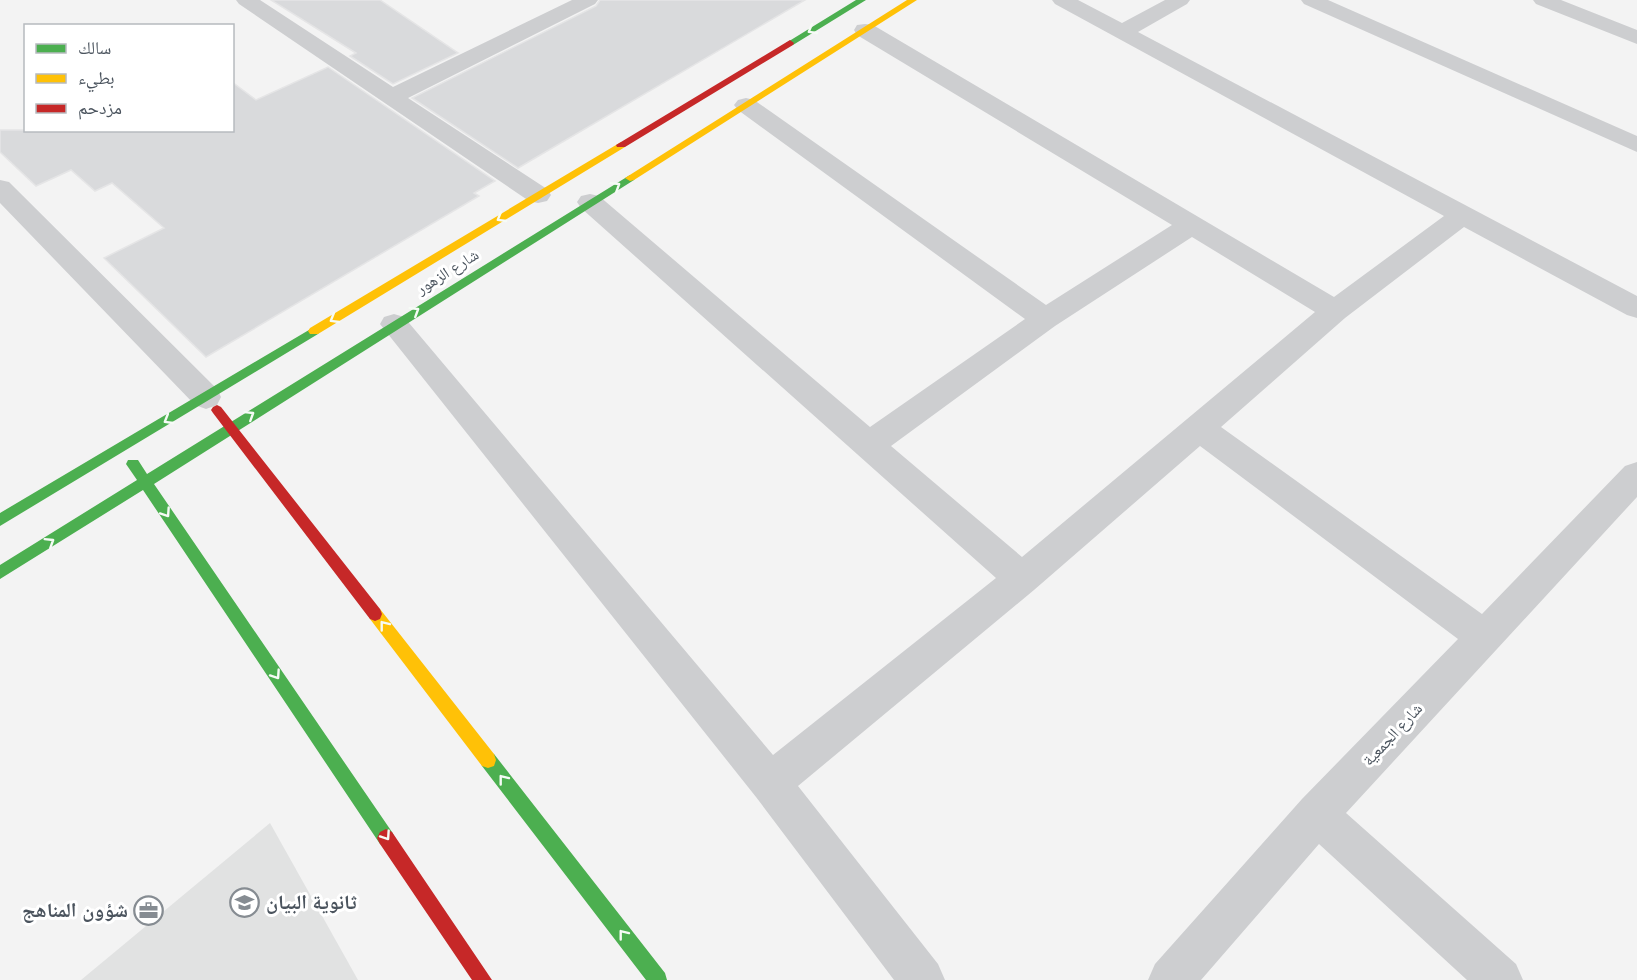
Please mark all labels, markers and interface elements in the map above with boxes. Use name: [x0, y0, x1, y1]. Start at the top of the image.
one-way arrow: [808, 23, 818, 35]
legend: [24, 24, 234, 132]
text: سالك: [78, 37, 111, 59]
text: بطيء: [78, 67, 115, 93]
text: مزدحم: [78, 97, 122, 120]
one-way arrow: [610, 181, 620, 193]
one-way arrow: [497, 210, 507, 222]
street label: شارع الزهور: [412, 245, 483, 299]
one-way arrow: [409, 307, 419, 319]
one-way arrow: [330, 311, 340, 323]
one-way arrow: [244, 411, 254, 423]
one-way arrow: [164, 413, 174, 424]
one-way arrow: [159, 507, 170, 518]
one-way arrow: [44, 537, 54, 549]
one-way arrow: [381, 621, 392, 632]
one-way arrow: [269, 668, 280, 679]
street label: شارع الجمعية: [1359, 699, 1427, 770]
one-way arrow: [500, 775, 511, 786]
one-way arrow: [378, 830, 390, 840]
school or university icon: ثانوية البيان: [229, 886, 261, 918]
place label: ثانوية البيان: [266, 890, 357, 914]
office icon: شؤون المناهج: [133, 894, 165, 926]
place label: شؤون المناهج: [22, 898, 128, 923]
one-way arrow: [619, 929, 630, 940]

